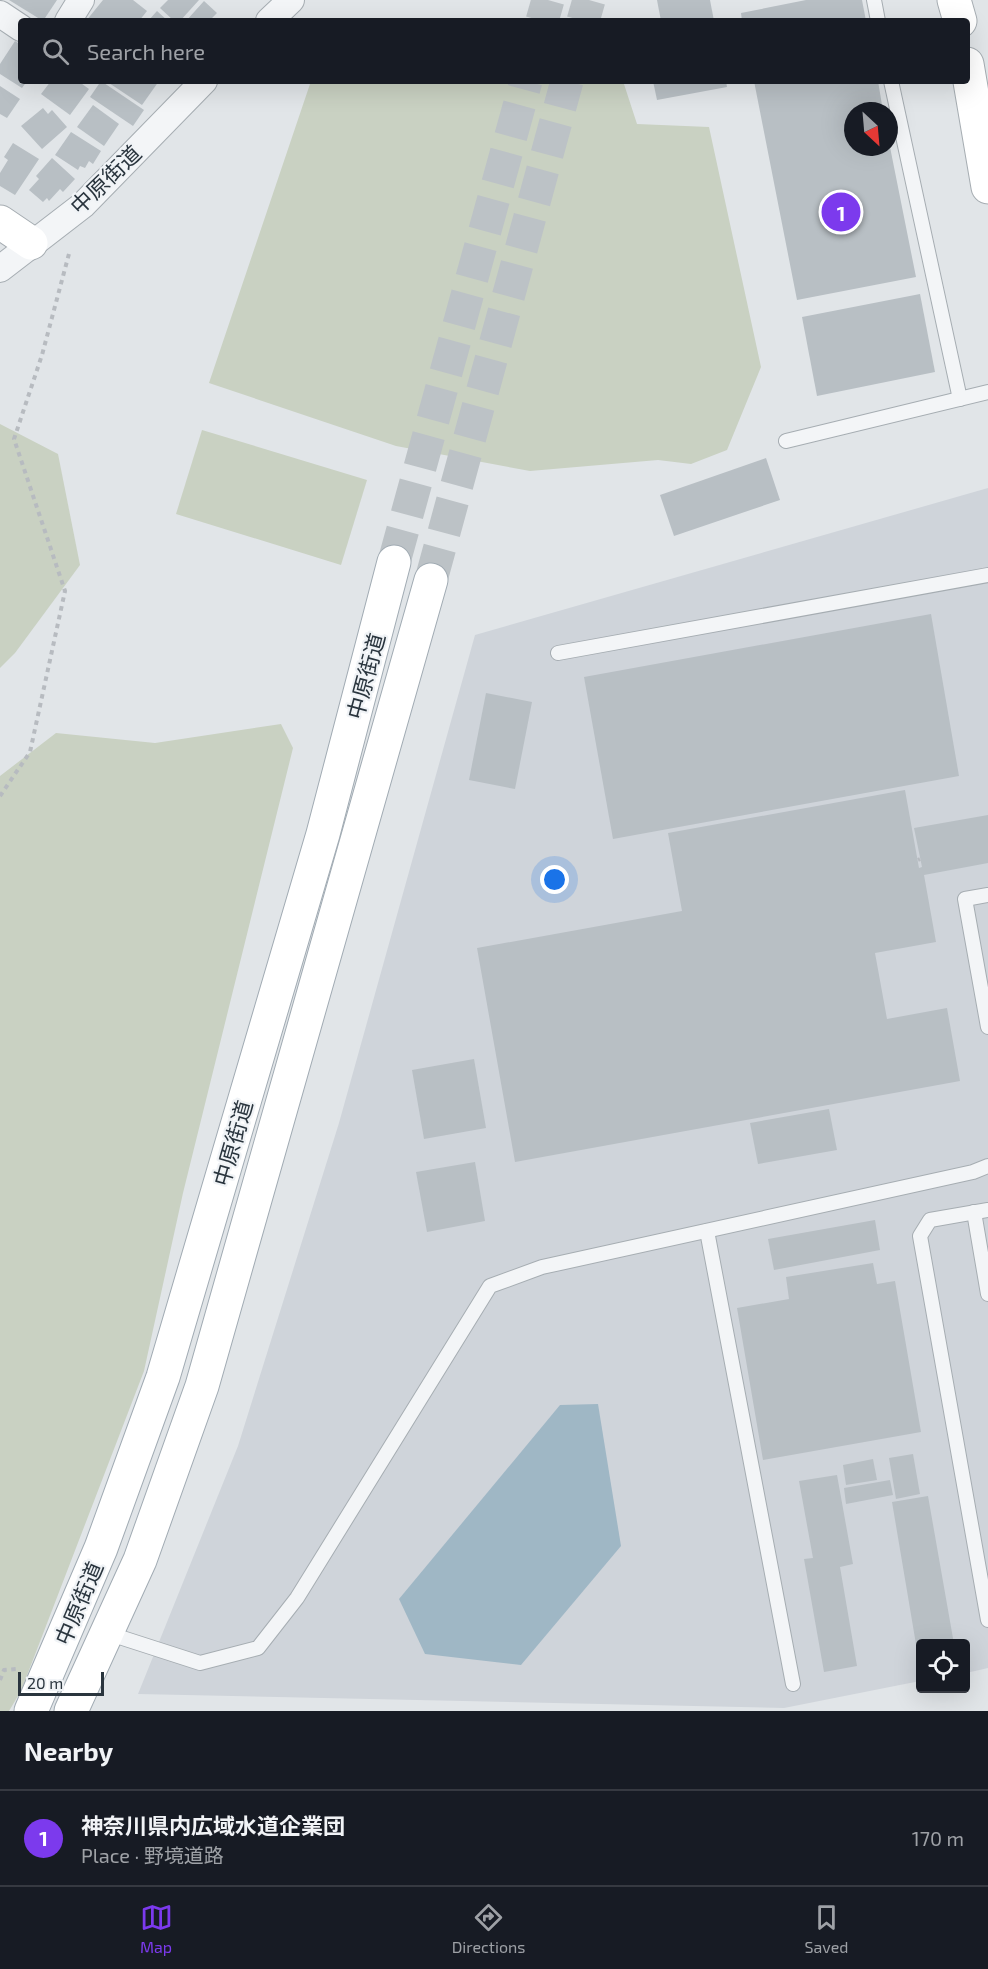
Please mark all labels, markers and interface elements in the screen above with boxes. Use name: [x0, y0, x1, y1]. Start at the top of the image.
search box: [18, 18, 970, 84]
icon: search: [39, 35, 72, 68]
text: Search here: [87, 38, 205, 64]
north arrow: [844, 102, 898, 156]
street label: 中原街道: [64, 139, 146, 219]
pin: 1: [822, 190, 860, 234]
street label: 中原街道: [341, 630, 389, 722]
your location: [540, 865, 569, 894]
street label: 中原街道: [207, 1097, 257, 1189]
street label: 中原街道: [49, 1557, 107, 1649]
map controls: [916, 1639, 970, 1693]
button: locate: [916, 1639, 970, 1693]
scale bar: [18, 1669, 104, 1696]
text: 20 m: [27, 1673, 63, 1692]
text: Nearby: [24, 1735, 113, 1766]
text: 神奈川県内広域水道企業団: [81, 1812, 345, 1838]
text: 1: [39, 1826, 48, 1850]
text: 170 m: [912, 1826, 964, 1850]
text: Place · 野境道路: [81, 1843, 224, 1867]
tab: Map: [140, 1901, 173, 1956]
tab: Directions: [452, 1901, 525, 1956]
tab: Saved: [805, 1901, 848, 1956]

